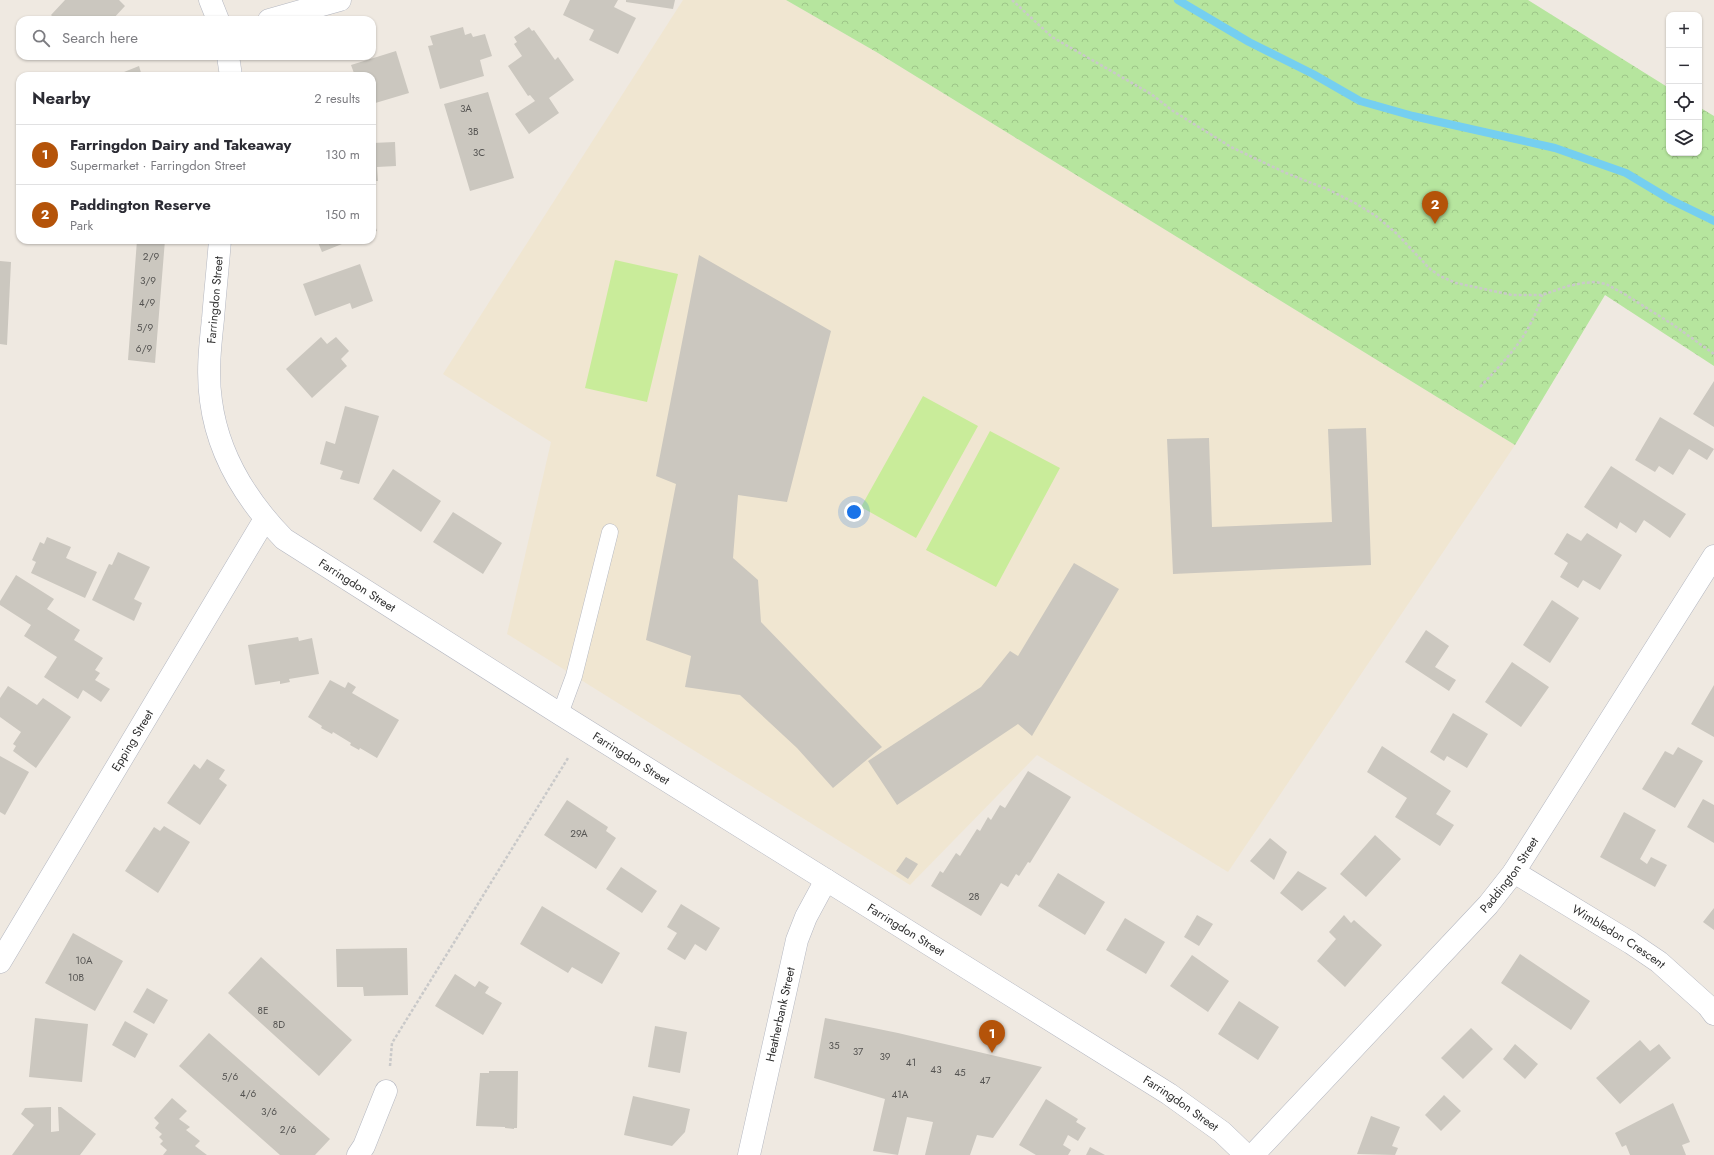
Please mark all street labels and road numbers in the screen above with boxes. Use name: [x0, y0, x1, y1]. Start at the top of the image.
street label: Farringdon Street: [202, 255, 228, 345]
street label: Farringdon Street: [315, 554, 399, 617]
street label: Epping Street: [107, 706, 158, 775]
street label: Farringdon Street: [589, 727, 673, 789]
street label: Paddington Street: [1476, 833, 1543, 917]
street label: Farringdon Street: [864, 899, 948, 961]
street label: Wimbledon Crescent: [1568, 900, 1670, 973]
street label: Heatherbank Street: [761, 965, 800, 1064]
street label: Farringdon Street: [1140, 1071, 1222, 1136]

